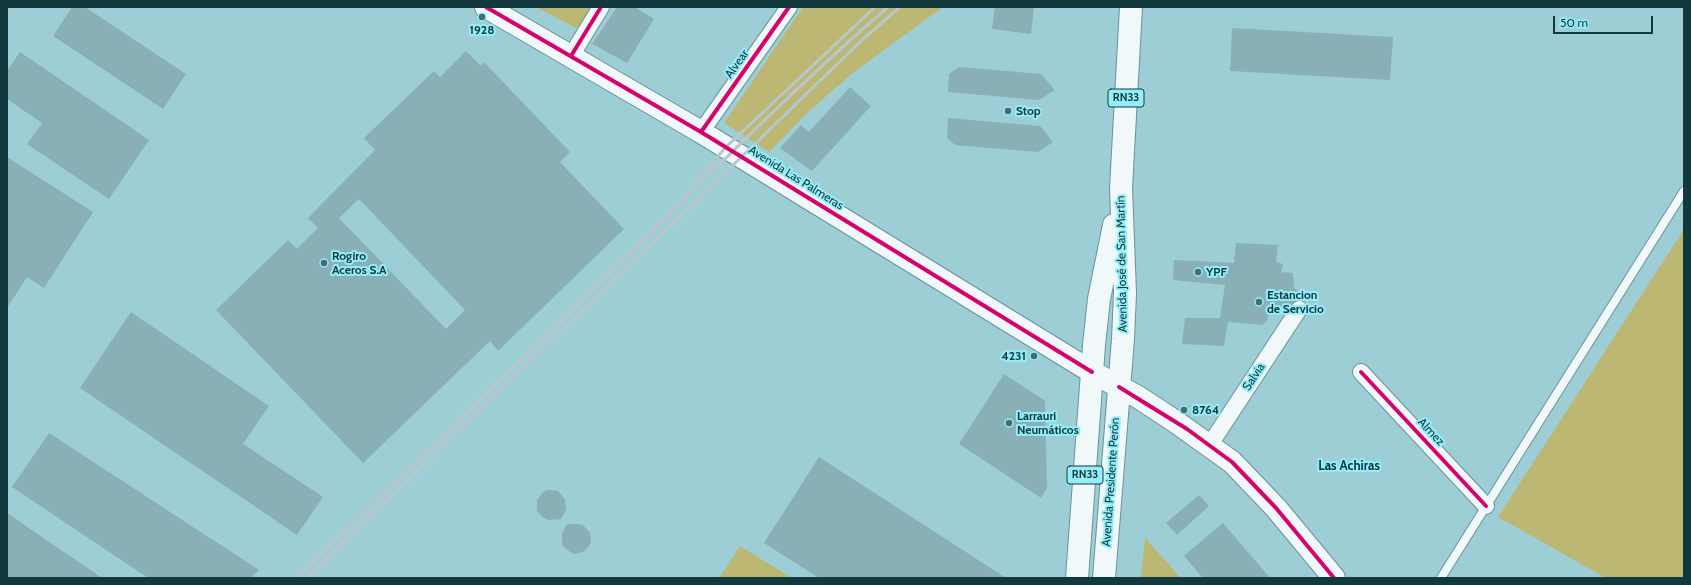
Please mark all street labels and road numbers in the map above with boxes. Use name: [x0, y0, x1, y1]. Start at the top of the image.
street label: Alvear: [722, 47, 752, 81]
road number: RN33: [1108, 89, 1144, 107]
street label: Avenida Las Palmeras: [746, 143, 846, 213]
street label: Avenida José de San Martín: [1114, 195, 1130, 333]
street label: Salvia: [1240, 361, 1268, 393]
street label: Almez: [1415, 415, 1447, 449]
street label: Avenida Presidente Perón: [1099, 417, 1123, 547]
road number: RN33: [1067, 466, 1103, 484]

